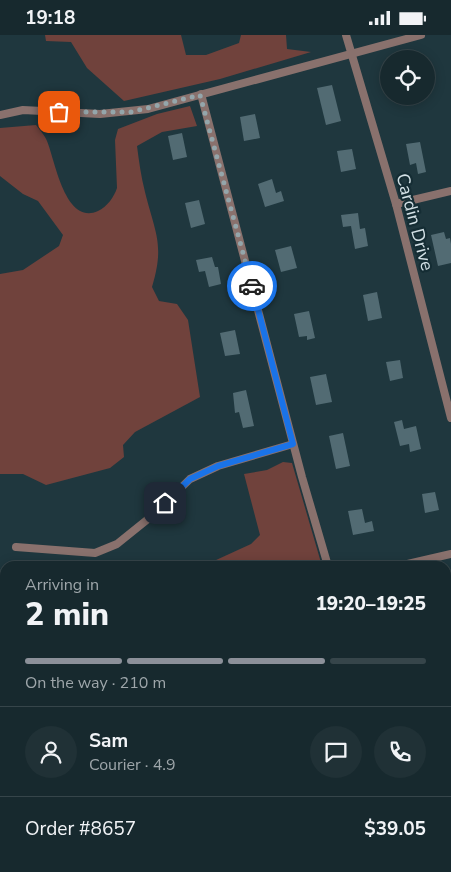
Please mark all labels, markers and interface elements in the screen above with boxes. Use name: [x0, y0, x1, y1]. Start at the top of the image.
text: 19:18: [25, 5, 75, 31]
map controls: [380, 50, 435, 105]
button: locate: [380, 50, 435, 105]
pin: [38, 91, 80, 133]
icon: bag: [45, 98, 73, 126]
street label: Cardin Drive: [390, 171, 440, 273]
courier: [227, 261, 277, 311]
icon: car: [238, 272, 266, 300]
pin: [144, 482, 186, 524]
icon: home: [151, 489, 179, 517]
text: Arriving in: [25, 574, 99, 596]
text: 19:20–19:25: [315, 591, 426, 617]
text: 2 min: [25, 593, 109, 636]
text: On the way · 210 m: [25, 672, 166, 694]
button: person: [25, 726, 77, 778]
button: chat: [310, 726, 362, 778]
button: phone: [374, 726, 426, 778]
text: Sam: [89, 728, 128, 754]
text: Courier · 4.9: [89, 754, 175, 776]
text: Order #8657: [25, 816, 136, 842]
text: $39.05: [364, 816, 426, 842]

